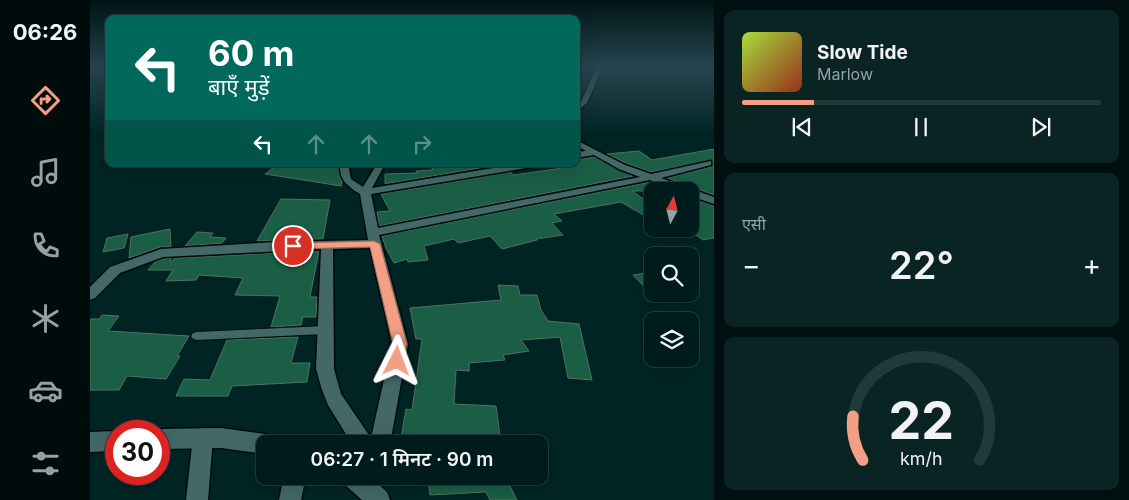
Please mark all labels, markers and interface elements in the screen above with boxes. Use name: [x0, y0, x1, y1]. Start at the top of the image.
text: 06:26: [13, 19, 77, 45]
text: 60 m: [208, 32, 295, 74]
icon: left: [125, 35, 190, 100]
text: Slow Tide: [817, 41, 908, 64]
text: Marlow: [817, 64, 873, 84]
text: बाएँ मुड़ें: [208, 74, 270, 100]
icon: directions: [28, 83, 63, 118]
icon: previous: [788, 113, 816, 141]
icon: pause: [907, 113, 935, 141]
icon: next: [1027, 113, 1055, 141]
icon: left: [249, 130, 277, 158]
icon: ahead: [302, 130, 330, 158]
icon: ahead: [355, 130, 383, 158]
icon: right: [408, 130, 436, 158]
icon: music: [28, 155, 63, 190]
north arrow: [644, 182, 699, 238]
map controls: [644, 182, 699, 367]
text: एसी: [742, 214, 766, 234]
pin: [272, 225, 314, 267]
icon: phone: [28, 228, 63, 263]
icon: arrive: [279, 232, 307, 260]
text: 22°: [889, 242, 954, 288]
button: search: [644, 247, 699, 302]
text: −: [742, 248, 761, 282]
text: +: [1082, 248, 1101, 282]
icon: climate: [28, 301, 63, 336]
button: layers: [644, 312, 699, 367]
position arrow: [370, 334, 422, 386]
icon: car: [28, 373, 63, 408]
text: 22: [889, 389, 954, 452]
speed limit sign: 30: [105, 420, 170, 485]
icon: filters: [28, 446, 63, 481]
text: 06:27 · 1 मिनट · 90 m: [311, 448, 493, 471]
text: km/h: [900, 448, 943, 469]

